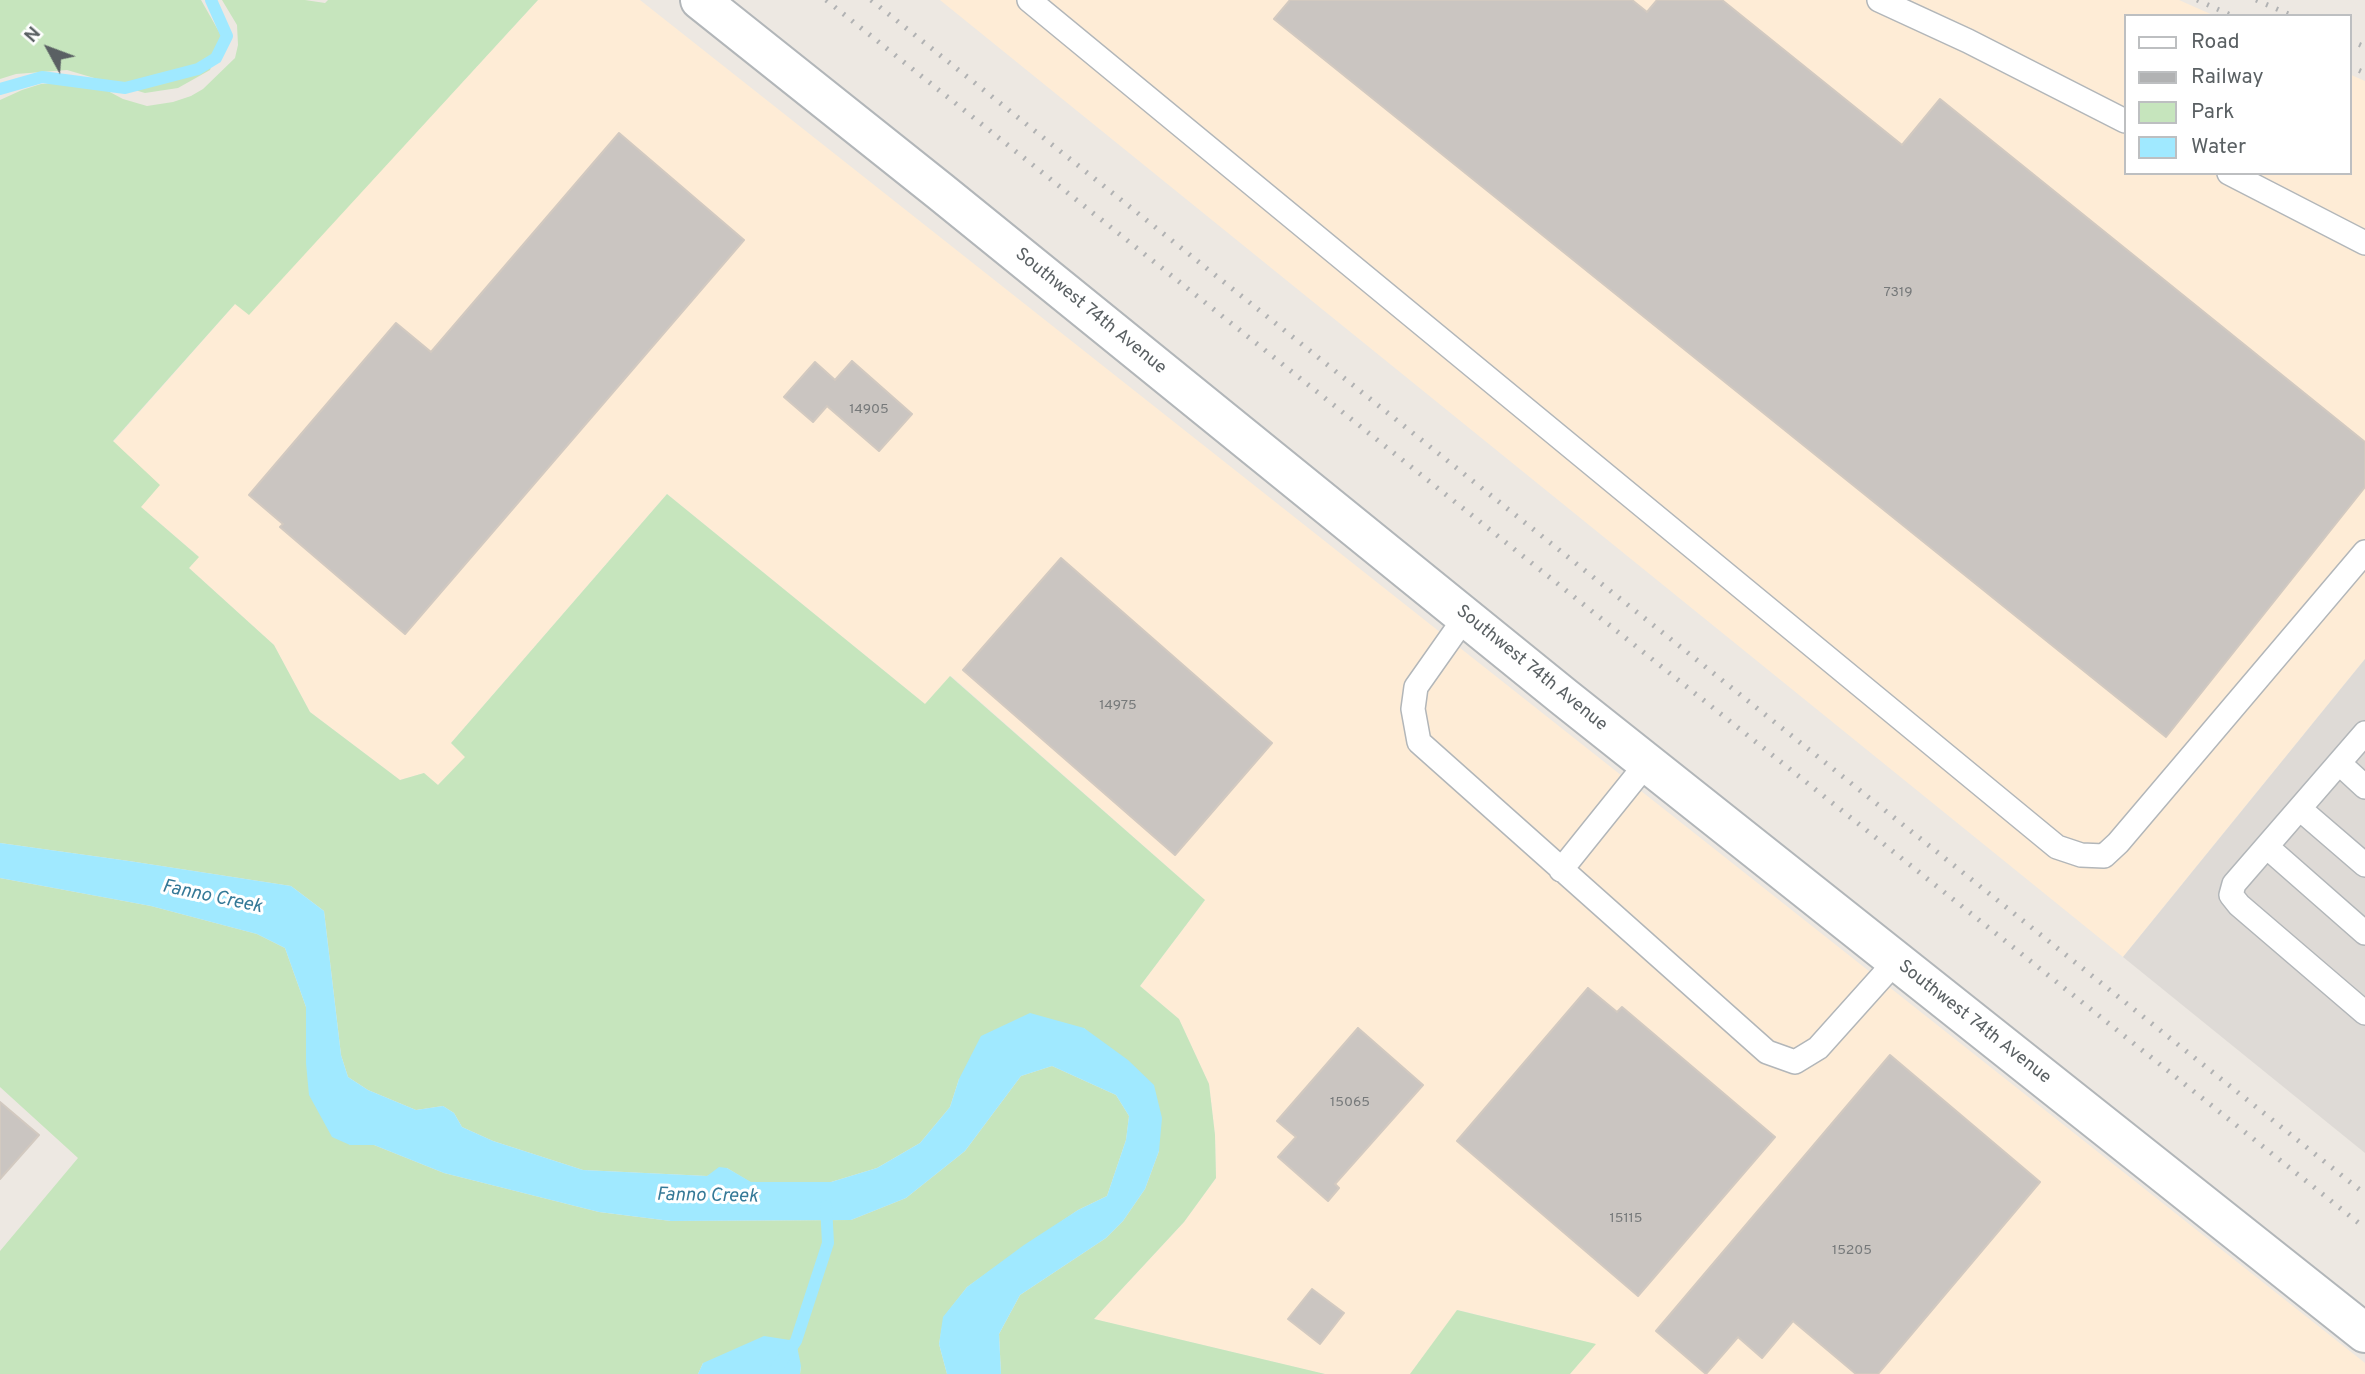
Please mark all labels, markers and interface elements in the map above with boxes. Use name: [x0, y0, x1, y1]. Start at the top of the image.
north arrow: [14, 14, 84, 84]
legend: [2124, 14, 2351, 175]
text: N: [20, 22, 47, 48]
text: Road: [2191, 29, 2240, 56]
text: Railway: [2191, 64, 2264, 91]
text: Park: [2191, 99, 2234, 126]
text: Water: [2191, 134, 2246, 161]
street label: Southwest 74th Avenue: [1010, 244, 1170, 380]
house number: 7319: [1883, 285, 1913, 301]
house number: 14905: [849, 402, 889, 418]
street label: Southwest 74th Avenue: [1451, 601, 1611, 737]
house number: 14975: [1099, 698, 1137, 714]
water label: Fanno Creek: [160, 876, 264, 920]
street label: Southwest 74th Avenue: [1893, 957, 2055, 1089]
house number: 15065: [1330, 1095, 1370, 1111]
water label: Fanno Creek: [656, 1185, 758, 1209]
house number: 15115: [1609, 1211, 1643, 1227]
house number: 15205: [1832, 1243, 1872, 1259]

